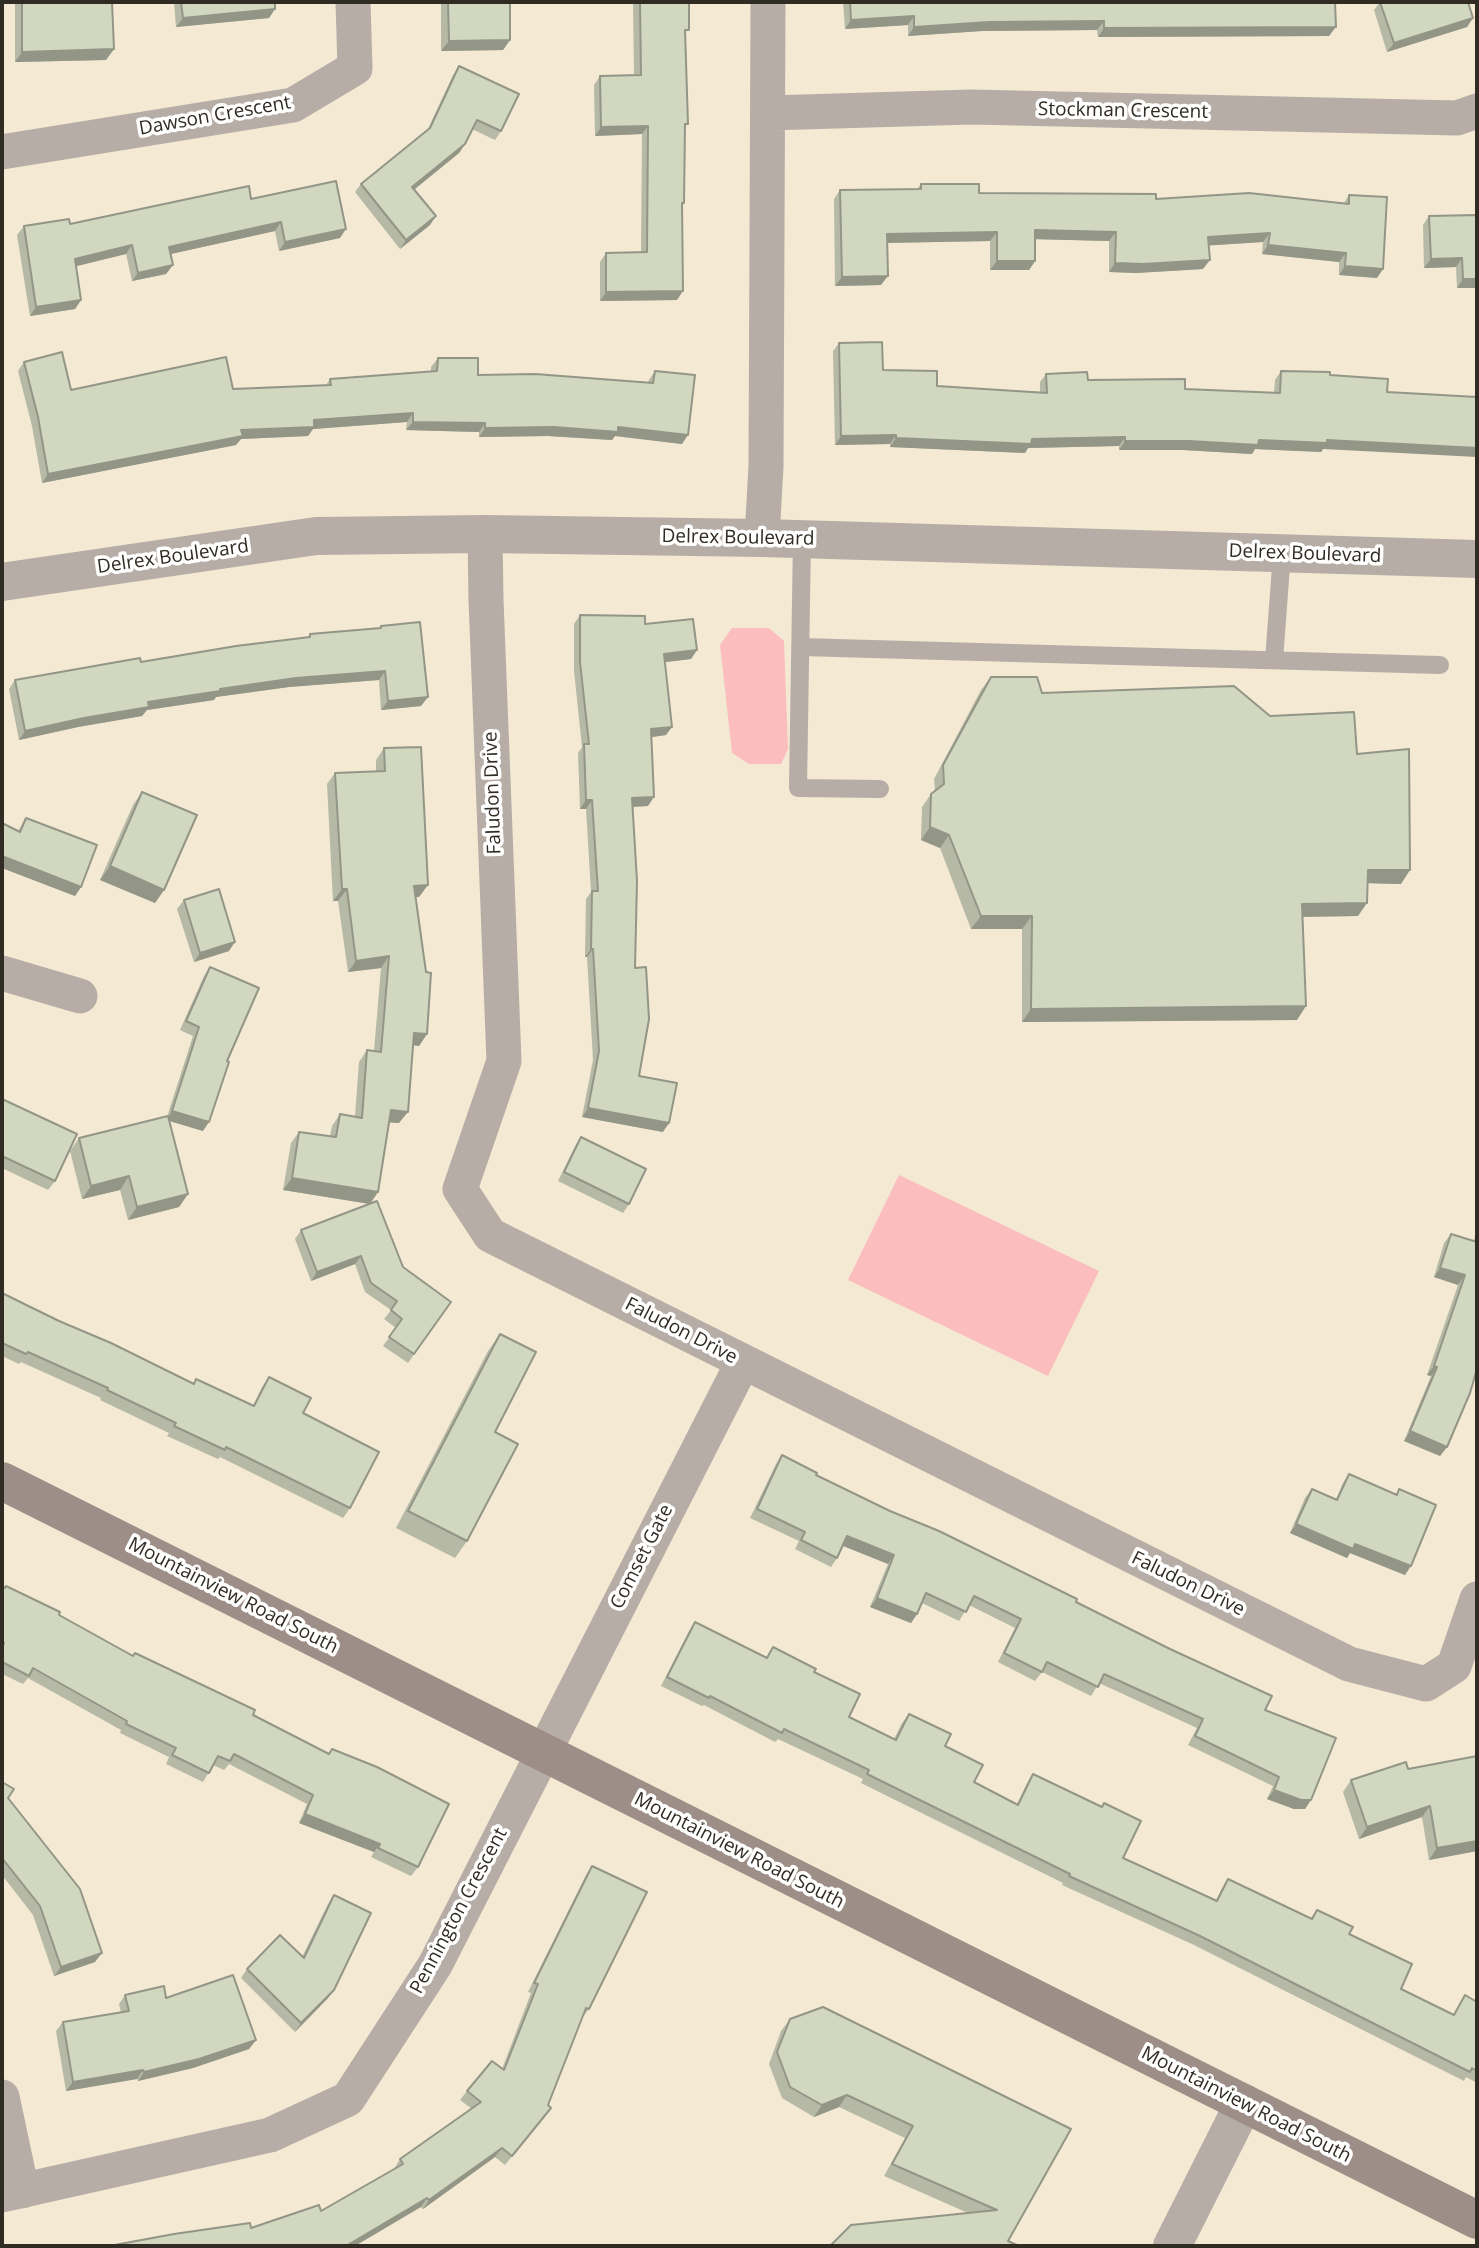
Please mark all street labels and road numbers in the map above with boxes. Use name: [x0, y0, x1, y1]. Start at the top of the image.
street label: Dawson Crescent: [137, 91, 293, 141]
street label: Stockman Crescent: [1038, 98, 1208, 124]
street label: Delrex Boulevard: [661, 525, 815, 551]
street label: Delrex Boulevard: [96, 535, 250, 579]
street label: Delrex Boulevard: [1228, 540, 1382, 568]
street label: Faludon Drive: [479, 731, 507, 855]
street label: Faludon Drive: [621, 1293, 741, 1369]
street label: Comset Gate: [606, 1501, 678, 1613]
street label: Mountainview Road South: [124, 1533, 342, 1659]
street label: Faludon Drive: [1128, 1547, 1248, 1621]
street label: Mountainview Road South: [630, 1788, 848, 1914]
street label: Pennington Crescent: [406, 1824, 512, 1998]
street label: Mountainview Road South: [1137, 2042, 1355, 2168]

